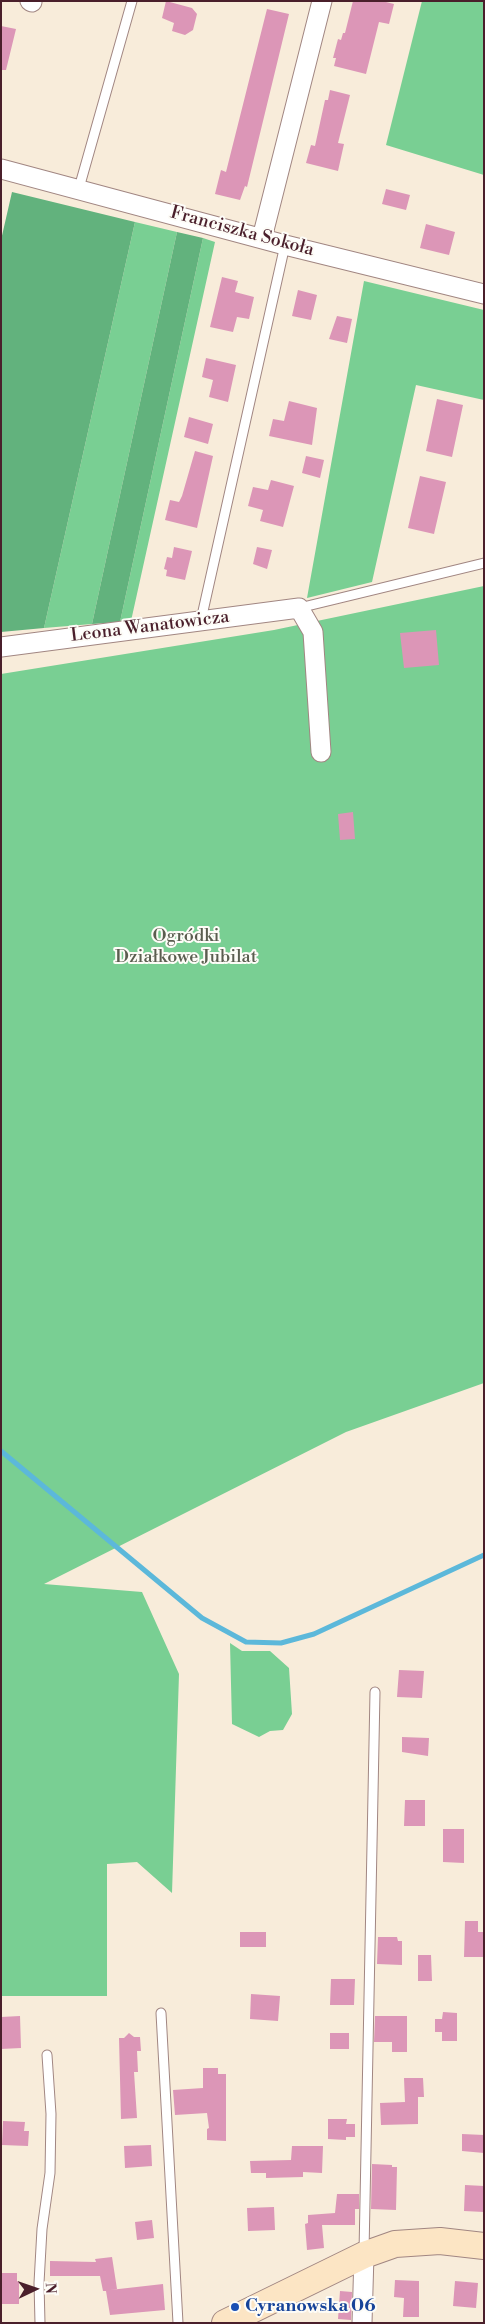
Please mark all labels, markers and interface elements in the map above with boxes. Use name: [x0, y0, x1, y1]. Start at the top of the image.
street label: Franciszka Sokoła: [168, 202, 316, 262]
street label: Leona Wanatowicza: [69, 607, 231, 647]
park label: Ogródki Działkowe Jubilat: [115, 926, 257, 969]
north arrow: [10, 2264, 60, 2314]
text: N: [41, 2282, 59, 2294]
place label: Cyranowska 06: [245, 2296, 376, 2318]
marker: Cyranowska 06: [229, 2301, 241, 2313]

